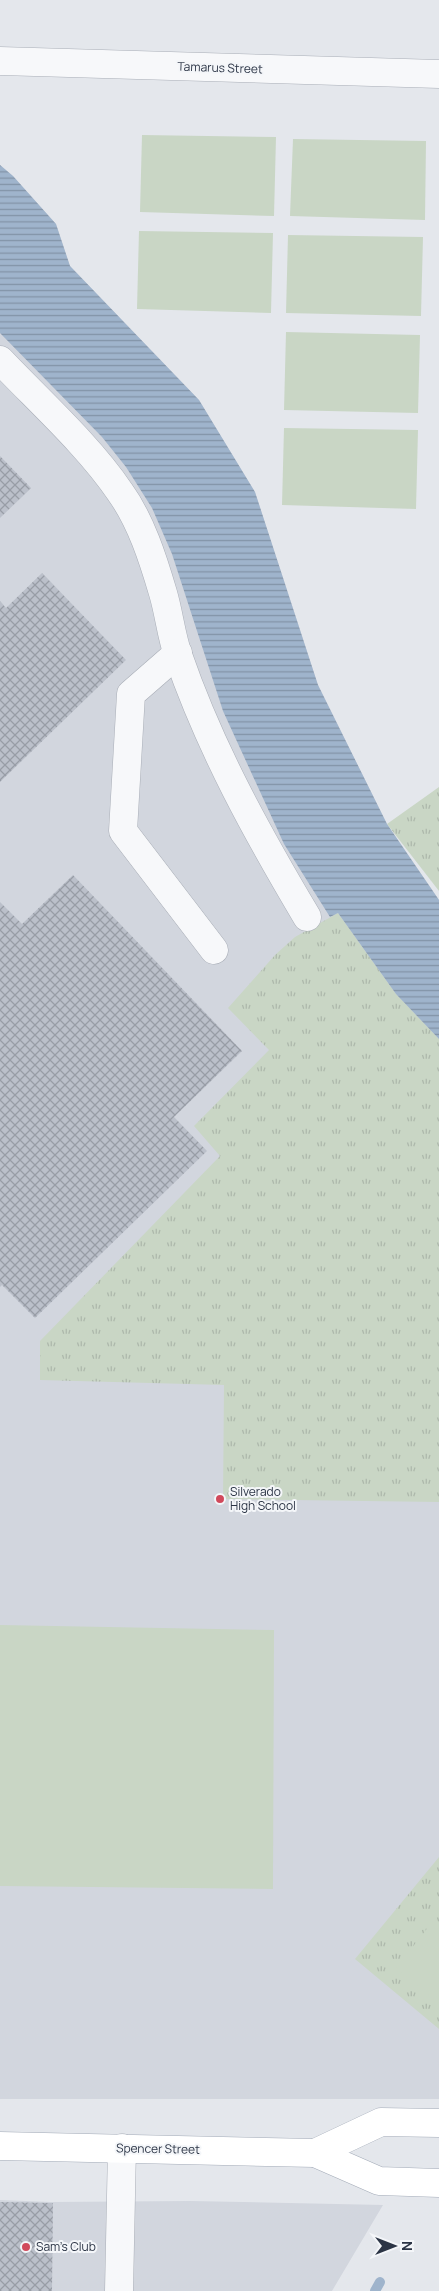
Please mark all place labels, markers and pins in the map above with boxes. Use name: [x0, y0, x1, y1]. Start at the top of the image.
place label: Silverado High School: [230, 1483, 296, 1514]
marker: Silverado High School: [214, 1493, 226, 1505]
place label: Sam's Club: [36, 2238, 96, 2255]
marker: Sam's Club: [20, 2241, 32, 2253]

